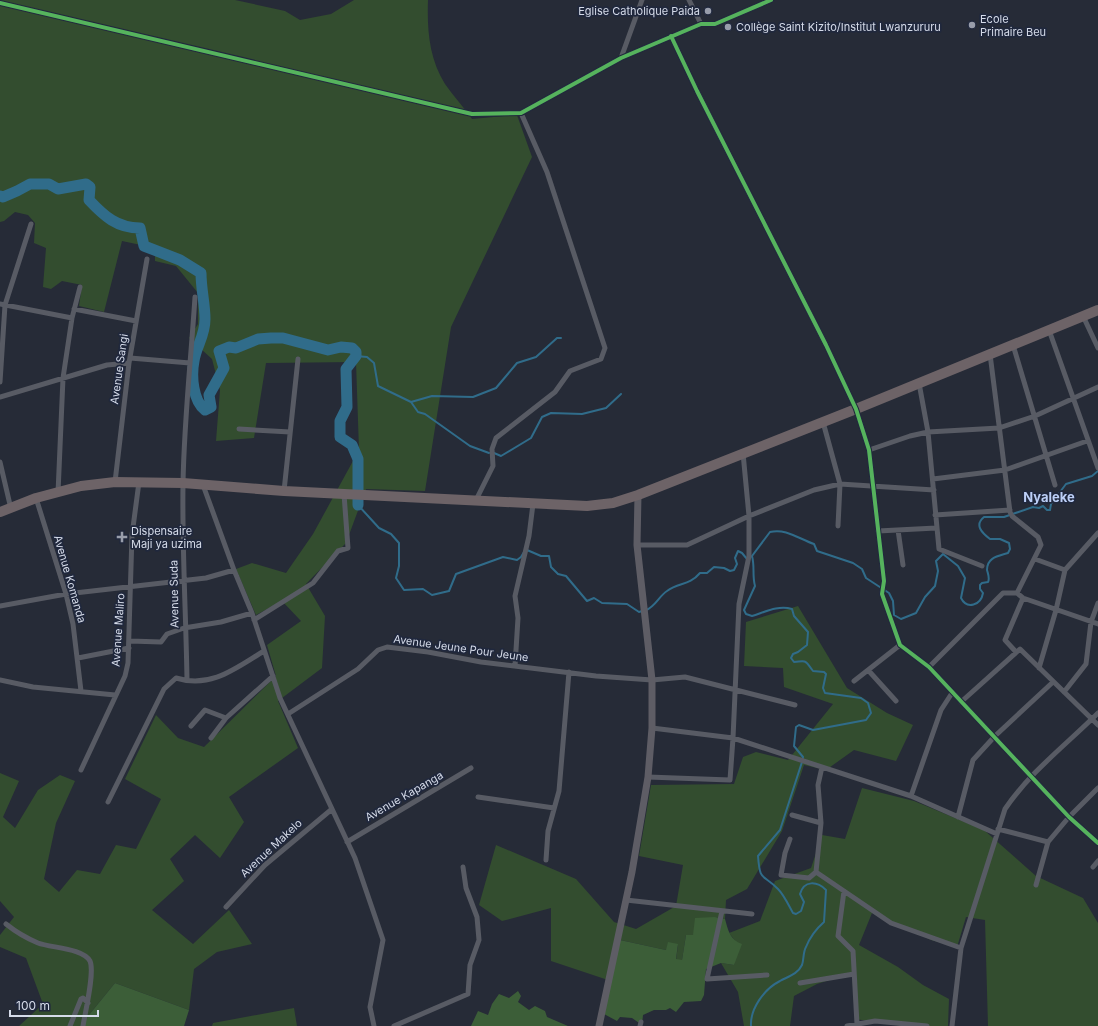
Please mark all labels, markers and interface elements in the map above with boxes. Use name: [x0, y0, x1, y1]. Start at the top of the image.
place label: Eglise Catholique Paida: [578, 4, 700, 18]
marker: Eglise Catholique Paida: [703, 6, 713, 16]
place label: Ecole Primaire Beu: [980, 12, 1046, 39]
place label: Collège Saint Kizito/Institut Lwanzururu: [736, 20, 941, 34]
marker: Ecole Primaire Beu: [967, 20, 977, 30]
marker: Collège Saint Kizito/Institut Lwanzururu: [723, 22, 733, 32]
street label: Avenue Sangi: [107, 333, 131, 405]
district label: Nyaleke: [1023, 489, 1075, 505]
place label: Dispensaire Maji ya uzima: [131, 524, 202, 551]
marker: Dispensaire Maji ya uzima: [116, 531, 128, 543]
street label: Avenue Komanda: [51, 534, 89, 624]
street label: Avenue Suda: [166, 560, 182, 628]
street label: Avenue Maliro: [108, 592, 128, 667]
street label: Avenue Jeune Pour Jeune: [393, 632, 529, 664]
street label: Avenue Kapanga: [363, 768, 445, 824]
street label: Avenue Makelo: [237, 816, 305, 880]
scale bar: [10, 992, 98, 1018]
text: 100 m: [16, 998, 50, 1013]

